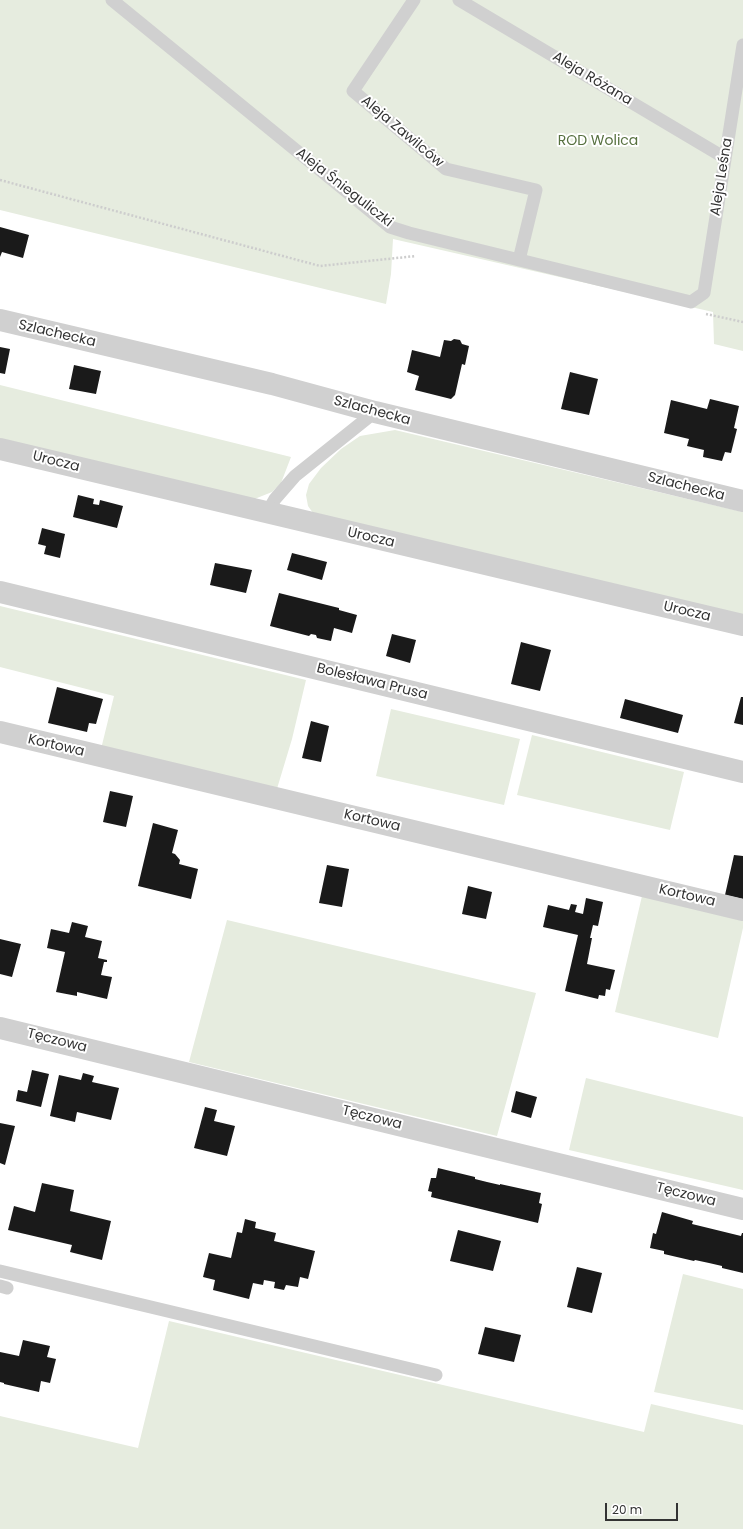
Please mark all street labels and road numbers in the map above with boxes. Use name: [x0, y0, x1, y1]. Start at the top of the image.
street label: Aleja Różana: [549, 49, 635, 109]
street label: Aleja Zawilców: [357, 93, 447, 171]
street label: Aleja Leśna: [708, 137, 736, 217]
street label: Aleja Śnieguliczki: [292, 145, 396, 231]
street label: Szlachecka: [17, 317, 97, 351]
street label: Szlachecka: [332, 393, 412, 429]
street label: Urocza: [31, 448, 81, 476]
street label: Szlachecka: [646, 469, 726, 505]
street label: Urocza: [346, 524, 396, 552]
street label: Urocza: [662, 598, 712, 626]
street label: Bolesława Prusa: [315, 660, 429, 704]
street label: Kortowa: [26, 731, 86, 761]
street label: Kortowa: [342, 806, 402, 836]
street label: Kortowa: [657, 881, 717, 911]
street label: Tęczowa: [25, 1025, 89, 1057]
street label: Tęczowa: [340, 1102, 404, 1134]
street label: Tęczowa: [654, 1179, 718, 1211]

